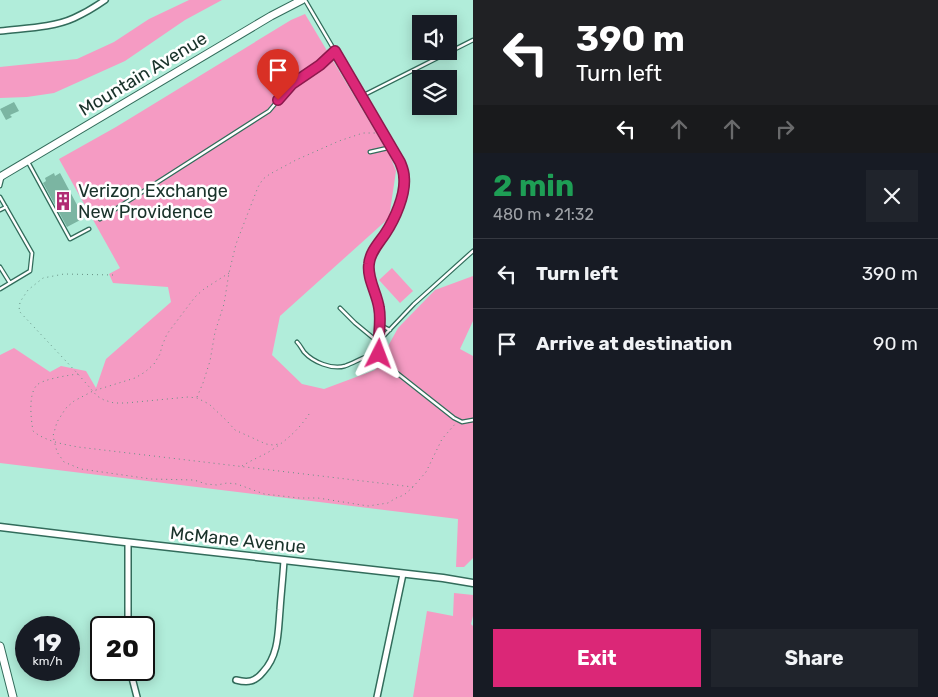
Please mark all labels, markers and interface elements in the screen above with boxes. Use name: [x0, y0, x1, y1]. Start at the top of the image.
map controls: [412, 15, 457, 115]
button: sound: [412, 15, 457, 60]
text: 390 m: [576, 18, 685, 60]
icon: left: [493, 20, 558, 85]
street label: Mountain Avenue: [75, 27, 211, 121]
pin: [257, 49, 299, 100]
icon: arrive: [264, 56, 292, 84]
text: Turn left: [576, 60, 662, 87]
button: layers: [412, 70, 457, 115]
icon: left: [612, 115, 640, 143]
icon: ahead: [665, 115, 693, 143]
icon: ahead: [718, 115, 746, 143]
icon: right: [771, 115, 799, 143]
text: 2 min: [493, 168, 574, 204]
button: close: [866, 170, 918, 222]
place label: Verizon Exchange New Providence: [78, 180, 228, 223]
building icon: Verizon Exchange New Providence: [52, 190, 74, 212]
text: 480 m · 21:32: [493, 205, 594, 224]
icon: left: [493, 260, 521, 288]
text: Turn left: [536, 262, 618, 285]
text: 390 m: [862, 262, 918, 285]
position arrow: [352, 327, 404, 379]
icon: arrive: [493, 330, 521, 358]
text: Arrive at destination: [536, 332, 732, 355]
text: 90 m: [873, 332, 918, 355]
street label: McMane Avenue: [169, 522, 307, 558]
speed limit sign: 20: [90, 616, 155, 681]
text: 19: [33, 628, 62, 657]
button: Exit: [493, 629, 701, 687]
button: Share: [711, 629, 918, 687]
text: km/h: [33, 654, 62, 668]

